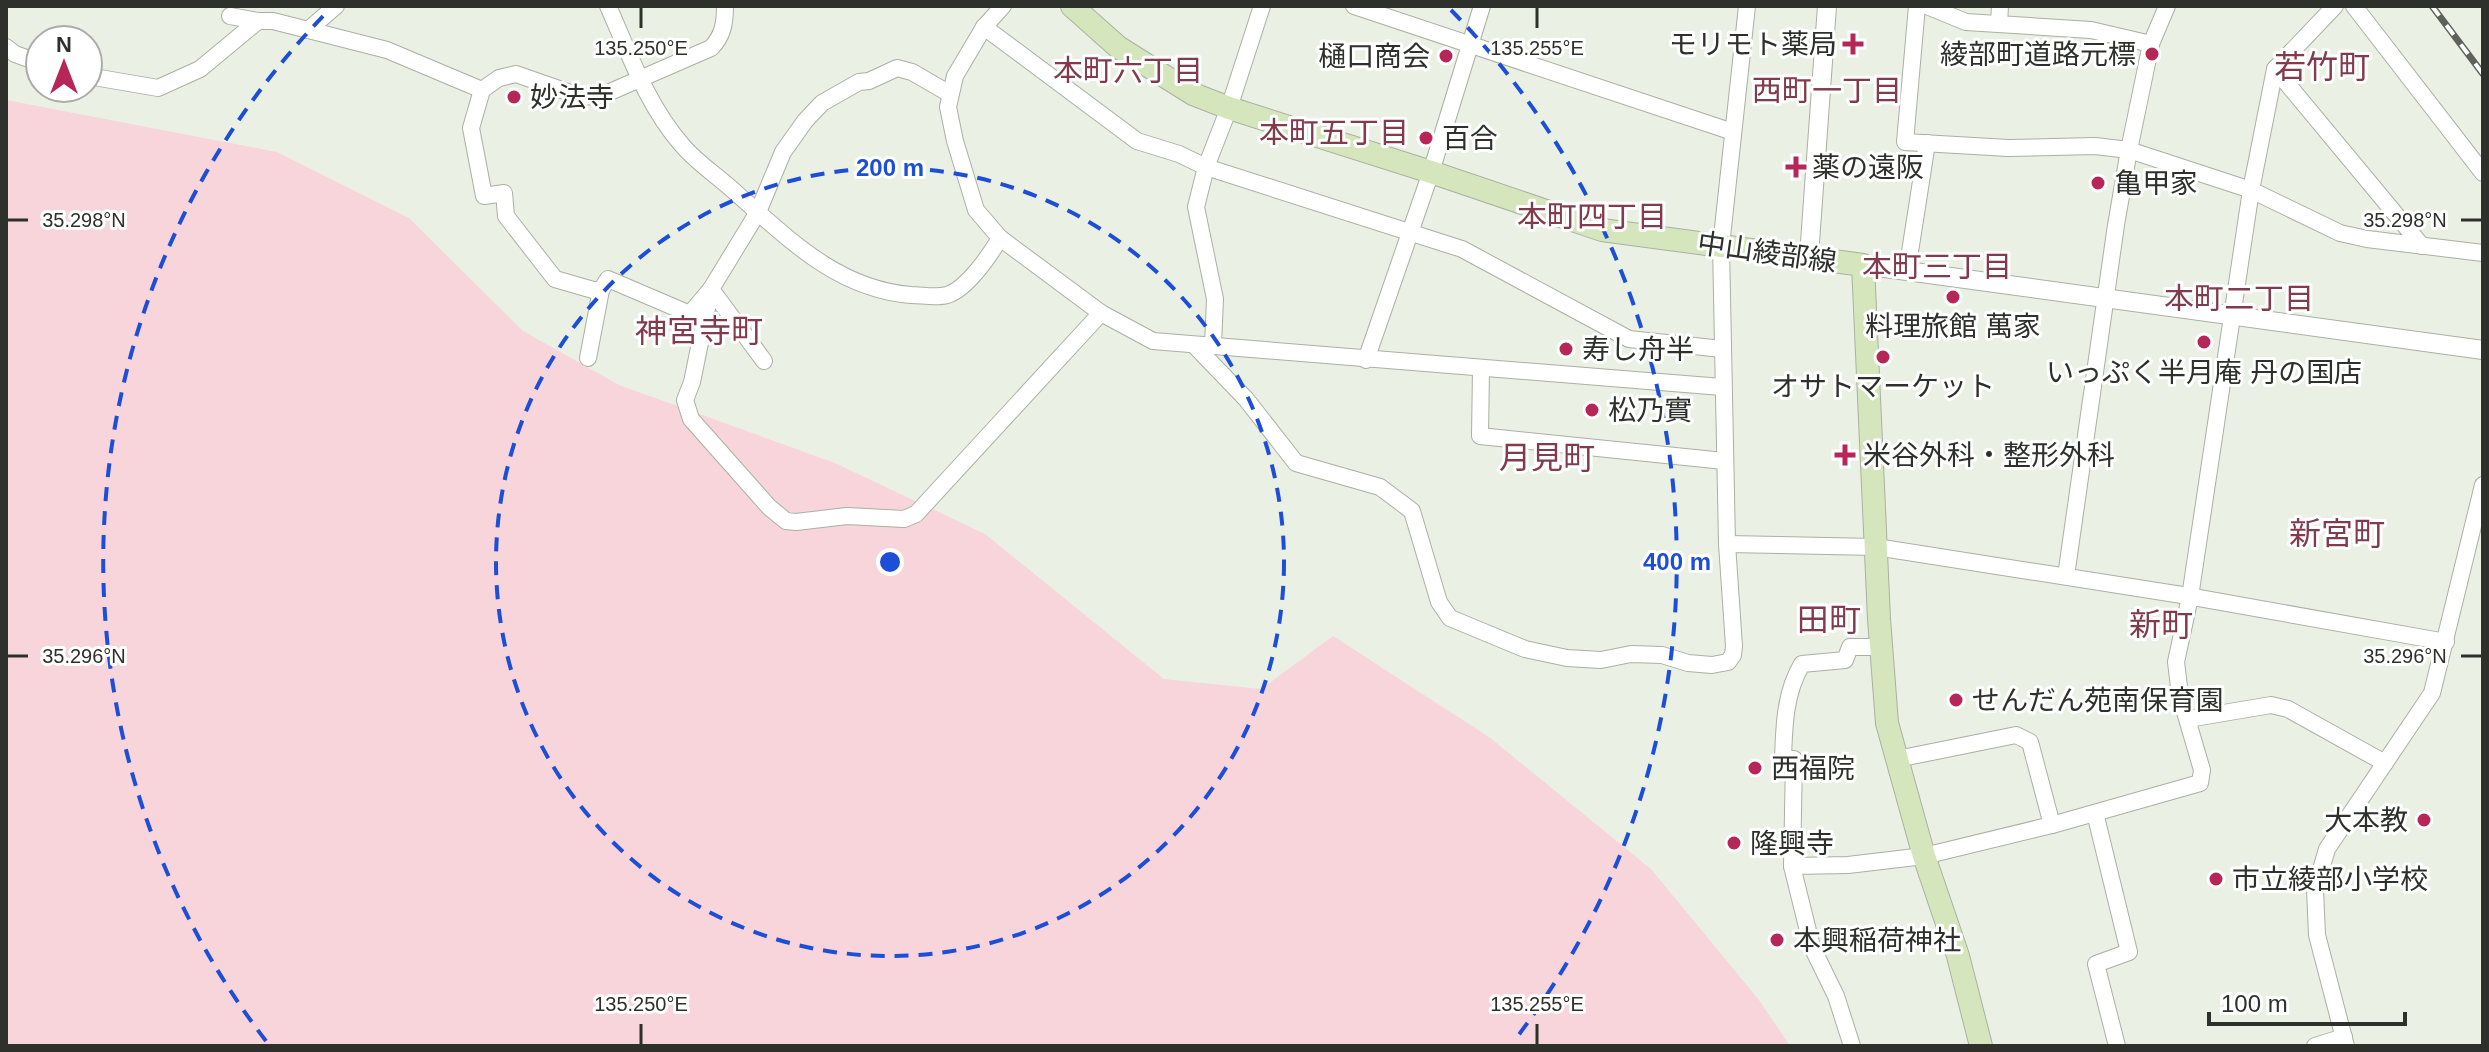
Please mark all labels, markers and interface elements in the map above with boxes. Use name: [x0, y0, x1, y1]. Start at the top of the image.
north arrow: [24, 24, 104, 104]
place label: モリモト薬局: [1669, 29, 1837, 60]
text: N: [56, 32, 72, 57]
marker: モリモト薬局: [1844, 35, 1862, 53]
text: 135.250°E: [594, 37, 688, 59]
text: 135.255°E: [1490, 37, 1584, 59]
place label: 綾部町道路元標: [1940, 39, 2136, 70]
place label: 樋口商会: [1318, 41, 1430, 72]
marker: 綾部町道路元標: [2143, 45, 2161, 63]
marker: 樋口商会: [1437, 47, 1455, 65]
district label: 若竹町: [2274, 49, 2370, 85]
district label: 本町六丁目: [1053, 54, 1203, 87]
district label: 西町一丁目: [1752, 74, 1902, 107]
place label: 妙法寺: [530, 82, 614, 113]
marker: 妙法寺: [505, 88, 523, 106]
district label: 本町五丁目: [1259, 116, 1409, 149]
place label: 百合: [1442, 123, 1498, 154]
marker: 百合: [1417, 129, 1435, 147]
place label: 薬の遠阪: [1812, 152, 1924, 183]
text: 200 m: [856, 154, 924, 181]
marker: 薬の遠阪: [1787, 158, 1805, 176]
place label: 亀甲家: [2114, 168, 2198, 199]
marker: 亀甲家: [2089, 174, 2107, 192]
district label: 本町四丁目: [1517, 200, 1667, 233]
text: 35.298°N: [42, 209, 126, 231]
text: 35.298°N: [2363, 209, 2447, 231]
street label: 中山綾部線: [1695, 227, 1838, 278]
district label: 本町三丁目: [1862, 250, 2012, 283]
district label: 本町二丁目: [2164, 282, 2314, 315]
marker: 料理旅館 萬家: [1944, 288, 1962, 306]
place label: 料理旅館 萬家: [1865, 311, 2041, 342]
district label: 神宮寺町: [635, 313, 763, 349]
marker: いっぷく半月庵 丹の国店: [2195, 333, 2213, 351]
place label: 寿し舟半: [1582, 334, 1694, 365]
marker: 寿し舟半: [1557, 340, 1575, 358]
marker: オサトマーケット: [1874, 348, 1892, 366]
place label: いっぷく半月庵 丹の国店: [2046, 357, 2362, 388]
place label: オサトマーケット: [1771, 371, 1995, 402]
place label: 松乃實: [1608, 395, 1692, 426]
marker: 松乃實: [1583, 401, 1601, 419]
district label: 月見町: [1499, 440, 1595, 476]
place label: 米谷外科・整形外科: [1863, 440, 2115, 471]
marker: 米谷外科・整形外科: [1834, 444, 1856, 466]
district label: 新宮町: [2289, 516, 2385, 552]
centre of rings: [876, 548, 904, 576]
text: 400 m: [1643, 548, 1711, 575]
district label: 田町: [1797, 602, 1861, 638]
district label: 新町: [2129, 607, 2193, 643]
text: 35.296°N: [42, 645, 126, 667]
text: 35.296°N: [2363, 645, 2447, 667]
place label: せんだん苑南保育園: [1972, 685, 2224, 716]
marker: せんだん苑南保育園: [1947, 691, 1965, 709]
place label: 西福院: [1771, 753, 1855, 784]
marker: 西福院: [1746, 759, 1764, 777]
place label: 大本教: [2324, 805, 2408, 836]
marker: 大本教: [2415, 811, 2433, 829]
place label: 隆興寺: [1750, 828, 1834, 859]
marker: 隆興寺: [1725, 834, 1743, 852]
place label: 市立綾部小学校: [2232, 864, 2428, 895]
marker: 市立綾部小学校: [2207, 870, 2225, 888]
place label: 本興稲荷神社: [1793, 925, 1961, 956]
marker: 本興稲荷神社: [1768, 931, 1786, 949]
scale bar: [2209, 976, 2405, 1026]
text: 100 m: [2221, 990, 2288, 1017]
text: 135.250°E: [594, 993, 688, 1015]
text: 135.255°E: [1490, 993, 1584, 1015]

